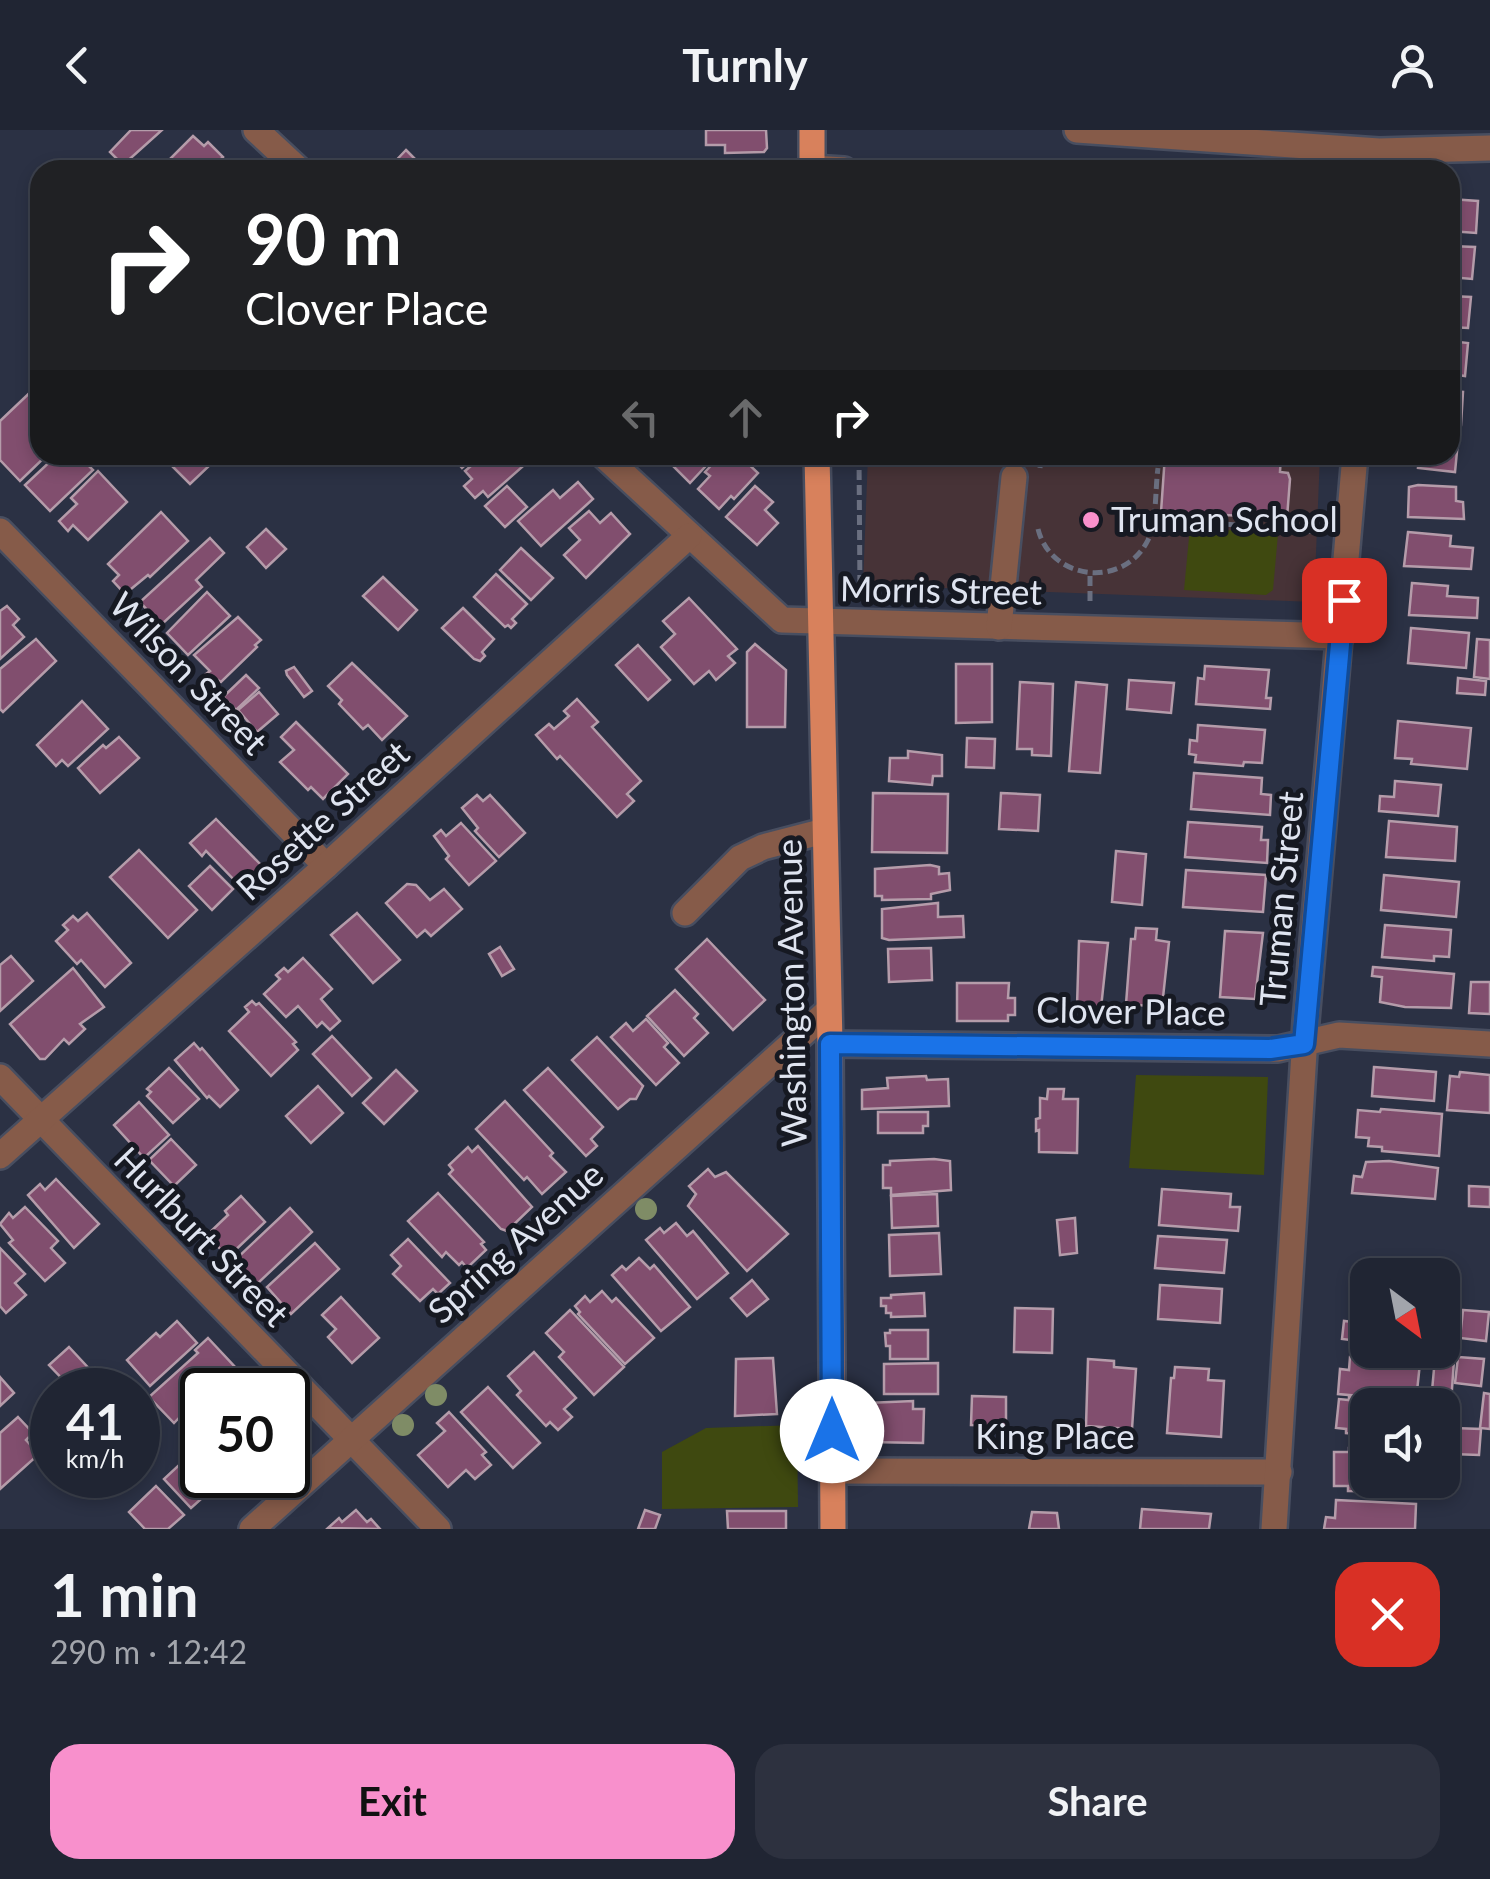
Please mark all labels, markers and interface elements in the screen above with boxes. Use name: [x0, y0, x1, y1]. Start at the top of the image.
icon: back: [50, 38, 105, 93]
text: Turnly: [682, 38, 808, 92]
icon: person: [1385, 38, 1440, 93]
text: 90 m: [245, 196, 402, 280]
icon: right: [80, 200, 210, 330]
text: Clover Place: [245, 281, 489, 335]
icon: left: [613, 390, 668, 445]
icon: ahead: [718, 390, 773, 445]
icon: right: [823, 390, 878, 445]
place label: Truman School: [1111, 497, 1338, 539]
marker: Truman School: [1080, 509, 1102, 531]
pin: [1302, 558, 1387, 643]
street label: Morris Street: [840, 566, 1043, 612]
icon: arrive: [1317, 573, 1372, 628]
street label: Wilson Street: [102, 583, 277, 762]
street label: Rosette Street: [227, 731, 417, 908]
street label: Truman Street: [1250, 789, 1310, 1008]
street label: Washington Avenue: [766, 839, 814, 1147]
street label: Clover Place: [1036, 987, 1226, 1033]
street label: Hurlburt Street: [107, 1137, 299, 1334]
street label: Spring Avenue: [419, 1152, 611, 1331]
north arrow: [1350, 1258, 1460, 1368]
map controls: [1350, 1258, 1460, 1498]
speed limit sign: 50: [180, 1368, 310, 1498]
position arrow: [780, 1379, 884, 1483]
button: sound: [1350, 1388, 1460, 1498]
text: 41: [66, 1391, 124, 1451]
street label: King Place: [975, 1414, 1135, 1456]
text: km/h: [66, 1443, 124, 1473]
text: 1 min: [50, 1558, 199, 1630]
button: close: [1335, 1562, 1440, 1667]
text: 290 m · 12:42: [50, 1632, 247, 1671]
button: Exit: [50, 1744, 735, 1859]
button: Share: [755, 1744, 1440, 1859]

